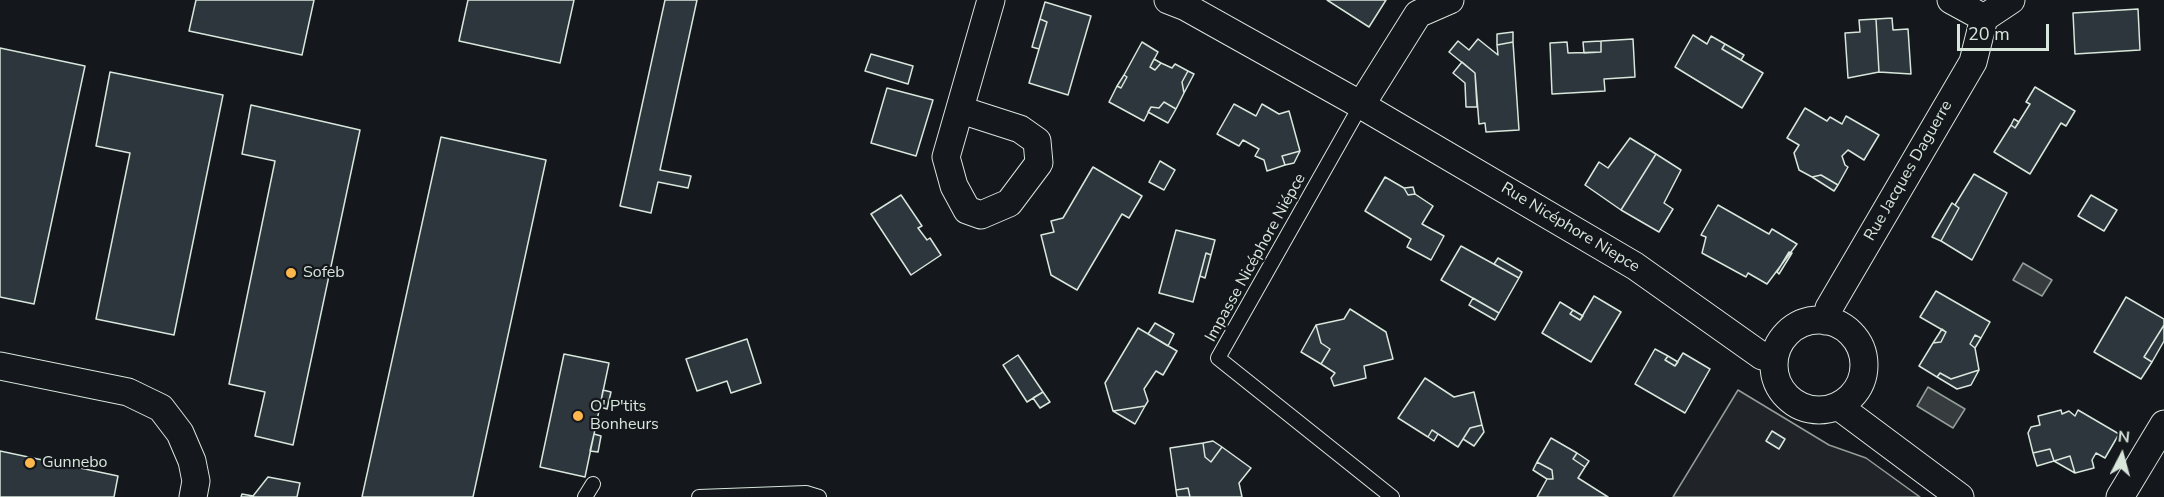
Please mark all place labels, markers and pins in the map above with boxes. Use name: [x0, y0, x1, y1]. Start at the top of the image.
place label: Sofeb: [303, 263, 345, 283]
marker: Sofeb: [284, 266, 298, 280]
place label: O' P'tits Bonheurs: [590, 397, 659, 435]
marker: O' P'tits Bonheurs: [571, 409, 585, 423]
place label: Gunnebo: [42, 453, 108, 473]
marker: Gunnebo: [23, 456, 37, 470]

